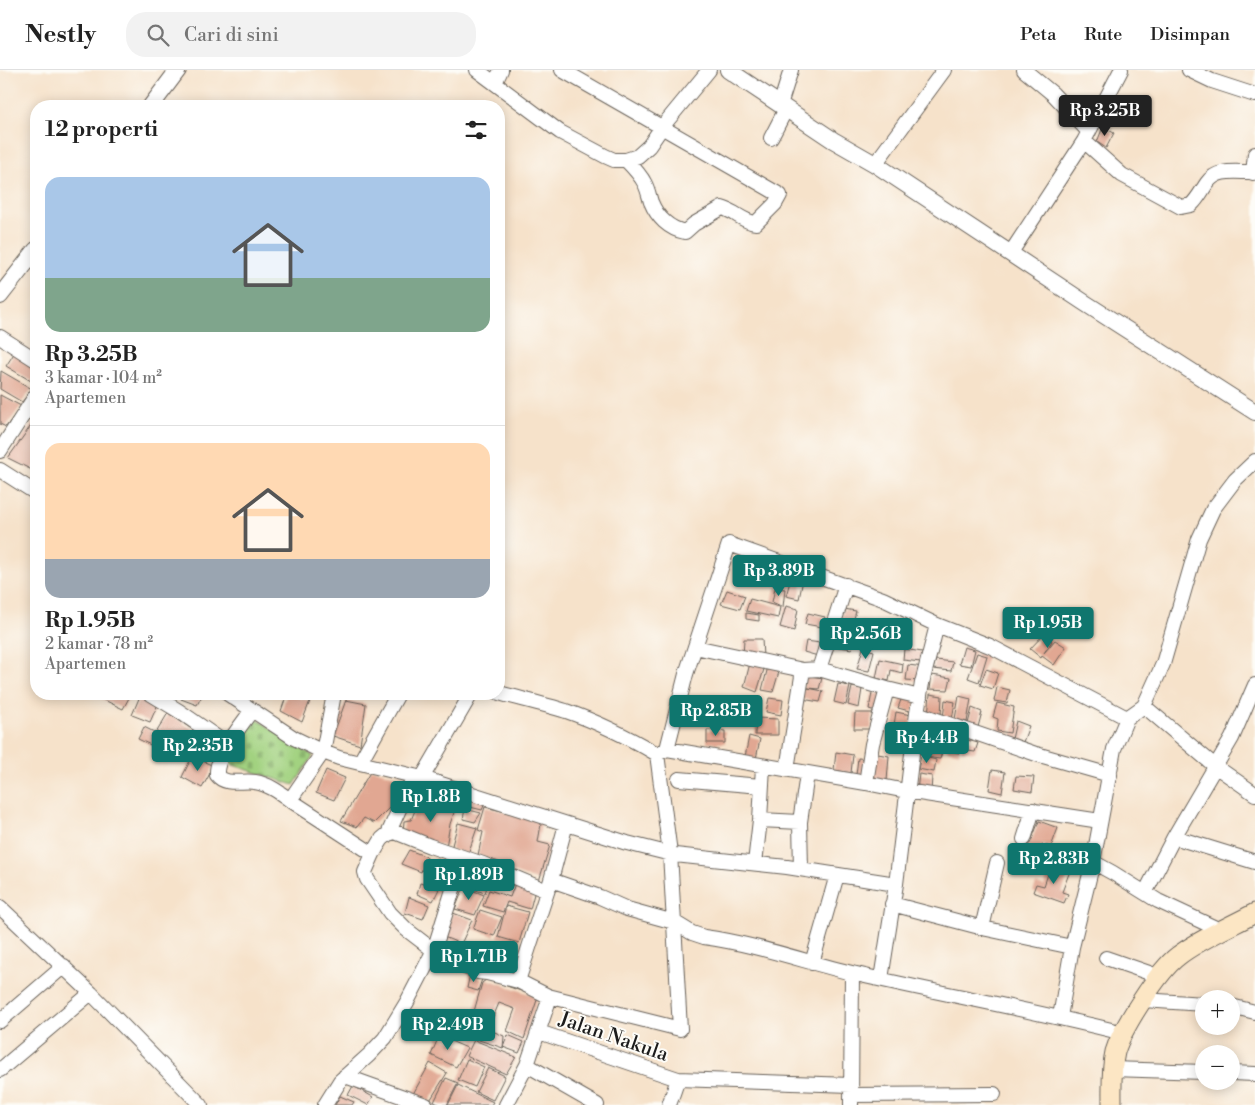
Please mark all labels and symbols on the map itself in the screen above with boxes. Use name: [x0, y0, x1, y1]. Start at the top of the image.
pin: Rp 3.25B: [1053, 94, 1157, 137]
pin: Rp 3.89B: [727, 554, 831, 597]
pin: Rp 1.95B: [996, 606, 1100, 649]
pin: Rp 2.56B: [814, 618, 918, 660]
pin: Rp 2.85B: [664, 694, 768, 737]
pin: Rp 4.4B: [881, 722, 973, 764]
pin: Rp 2.35B: [146, 730, 250, 772]
pin: Rp 1.8B: [385, 780, 477, 823]
pin: Rp 2.83B: [1002, 842, 1106, 885]
pin: Rp 1.89B: [417, 858, 521, 901]
pin: Rp 1.71B: [422, 940, 526, 983]
street label: Jalan Nakula: [555, 1007, 672, 1068]
pin: Rp 2.49B: [396, 1008, 500, 1051]

